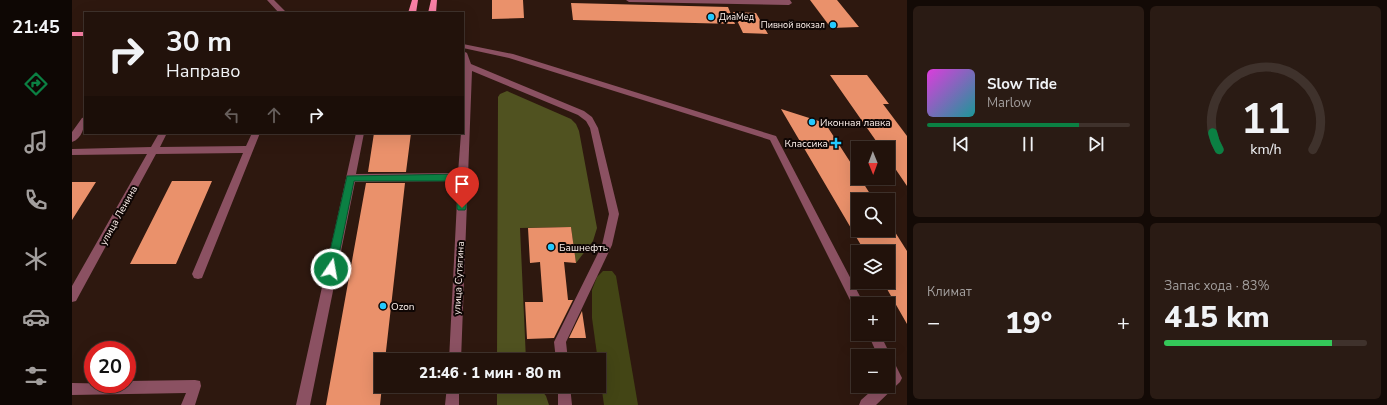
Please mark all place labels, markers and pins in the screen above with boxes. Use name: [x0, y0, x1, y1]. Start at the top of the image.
place label: ДиаМед: [719, 11, 755, 23]
marker: ДиаМед: [706, 12, 716, 22]
place label: Пивной вокзал: [761, 19, 825, 31]
marker: Пивной вокзал: [828, 20, 838, 30]
place label: Иконная лавка: [820, 116, 891, 130]
marker: Иконная лавка: [807, 117, 817, 127]
place label: Классика: [785, 137, 828, 151]
marker: Классика: [831, 138, 841, 148]
pin: [445, 167, 479, 208]
place label: Башнефть: [559, 241, 608, 255]
marker: Башнефть: [546, 242, 556, 252]
place label: Ozon: [391, 300, 414, 314]
marker: Ozon: [378, 301, 388, 311]

